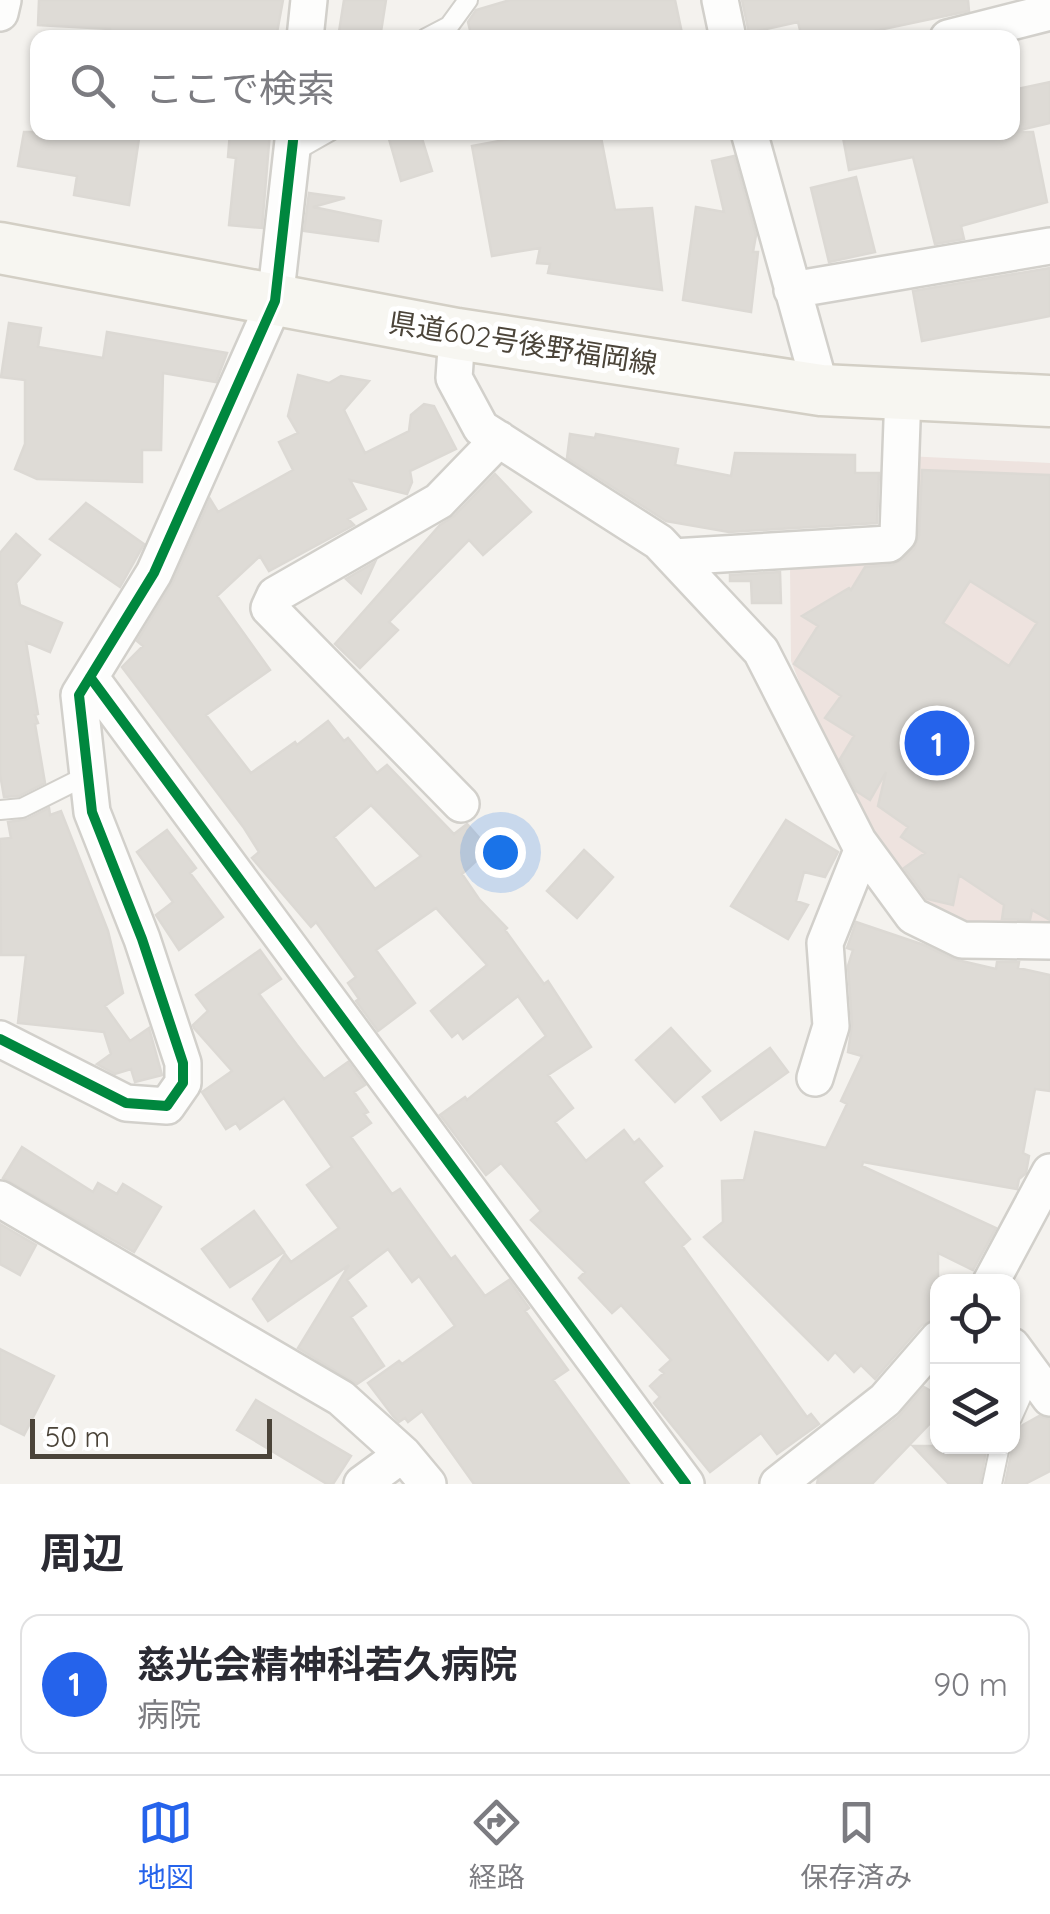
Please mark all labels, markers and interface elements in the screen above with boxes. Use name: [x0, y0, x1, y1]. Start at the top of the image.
search box: [30, 30, 1020, 140]
icon: search: [65, 58, 120, 113]
text: ここで検索: [145, 64, 335, 112]
street label: 県道602号後野福岡線: [386, 304, 660, 381]
pin: 1: [904, 706, 970, 780]
your location: [475, 827, 526, 878]
map controls: [930, 1274, 1020, 1454]
button: locate: [930, 1274, 1020, 1364]
button: layers: [930, 1364, 1020, 1454]
scale bar: [30, 1414, 272, 1458]
text: 50 m: [45, 1419, 110, 1454]
text: 周辺: [40, 1526, 124, 1579]
text: 慈光会精神科若久病院: [137, 1640, 517, 1688]
text: 1: [68, 1664, 81, 1704]
text: 90 m: [933, 1664, 1008, 1704]
text: 病院: [137, 1694, 201, 1734]
tab: 地図: [138, 1795, 194, 1895]
tab: 経路: [469, 1795, 525, 1895]
tab: 保存済み: [800, 1795, 912, 1895]

